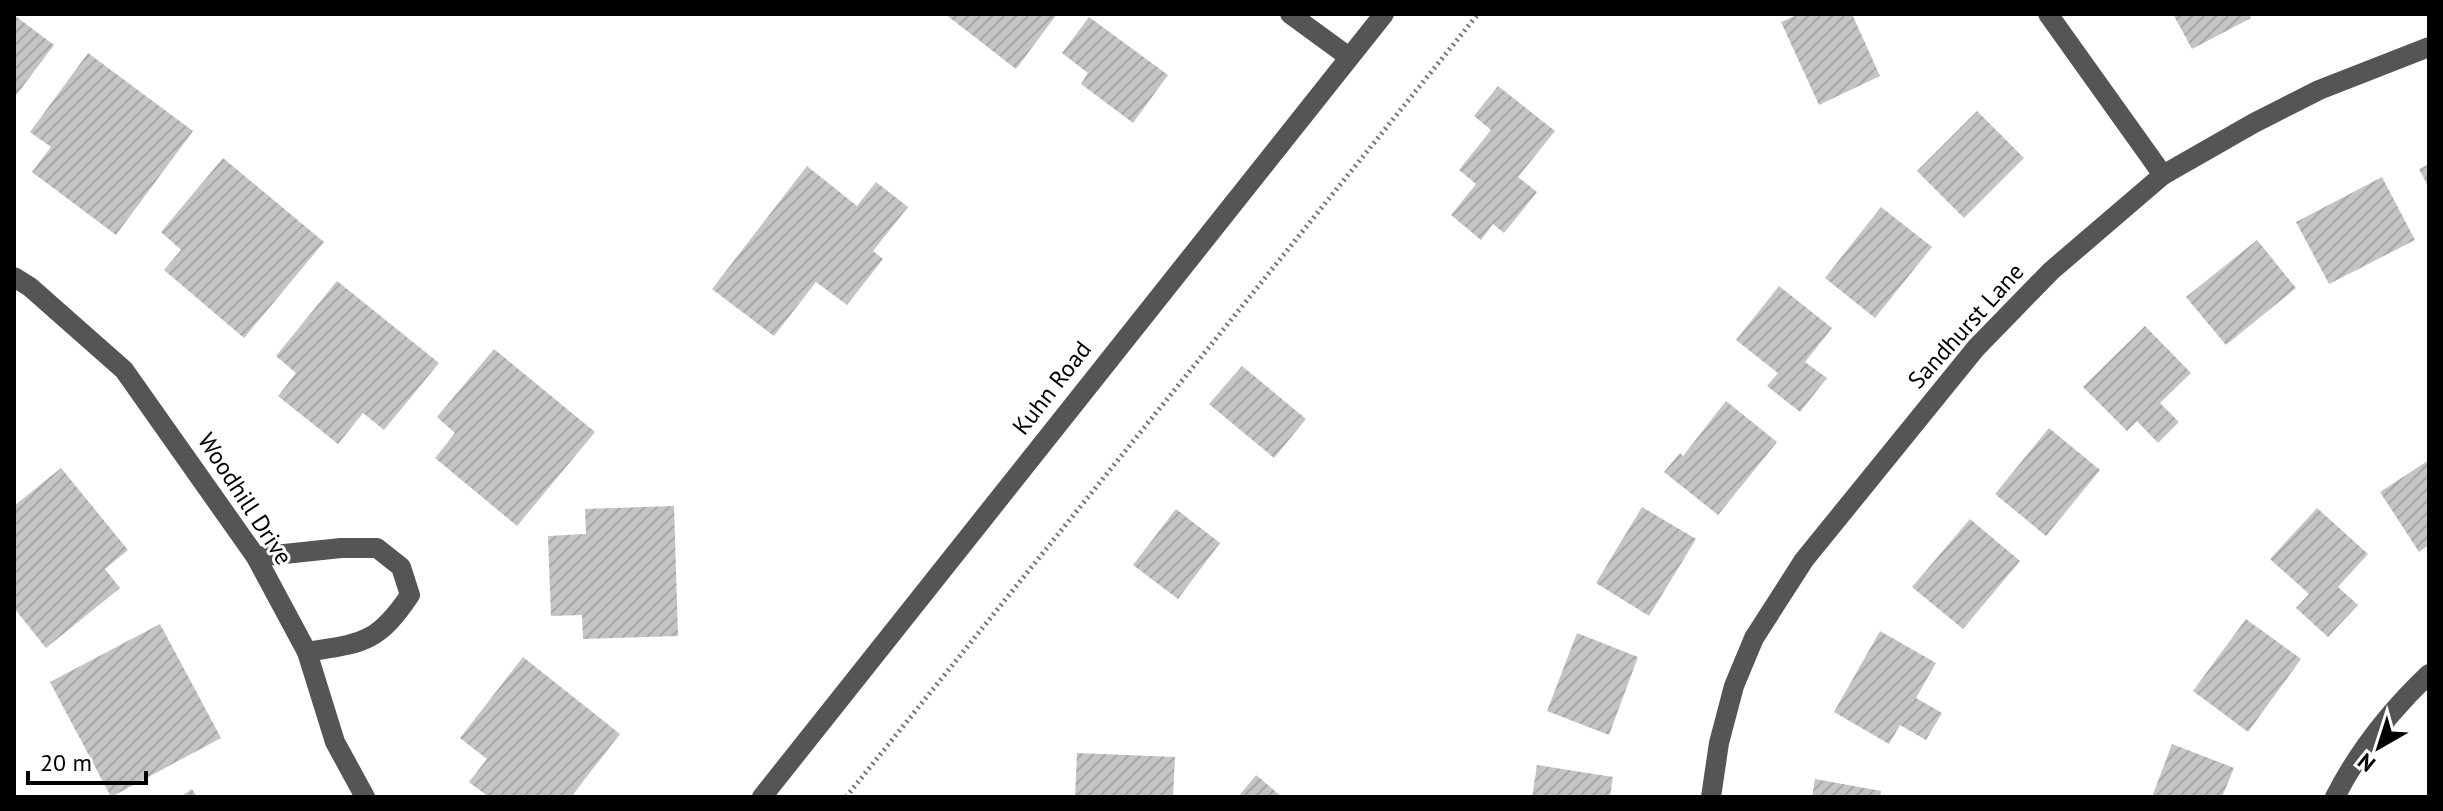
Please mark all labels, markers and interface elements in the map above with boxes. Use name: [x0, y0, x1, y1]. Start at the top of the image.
street label: Sandhurst Lane: [1901, 256, 2030, 395]
street label: Kuhn Road: [1005, 335, 1098, 441]
street label: Woodhill Drive: [191, 427, 300, 571]
north arrow: [2339, 707, 2419, 787]
scale bar: [28, 735, 146, 785]
text: 20 m: [40, 747, 92, 778]
text: N: [2352, 747, 2381, 778]

